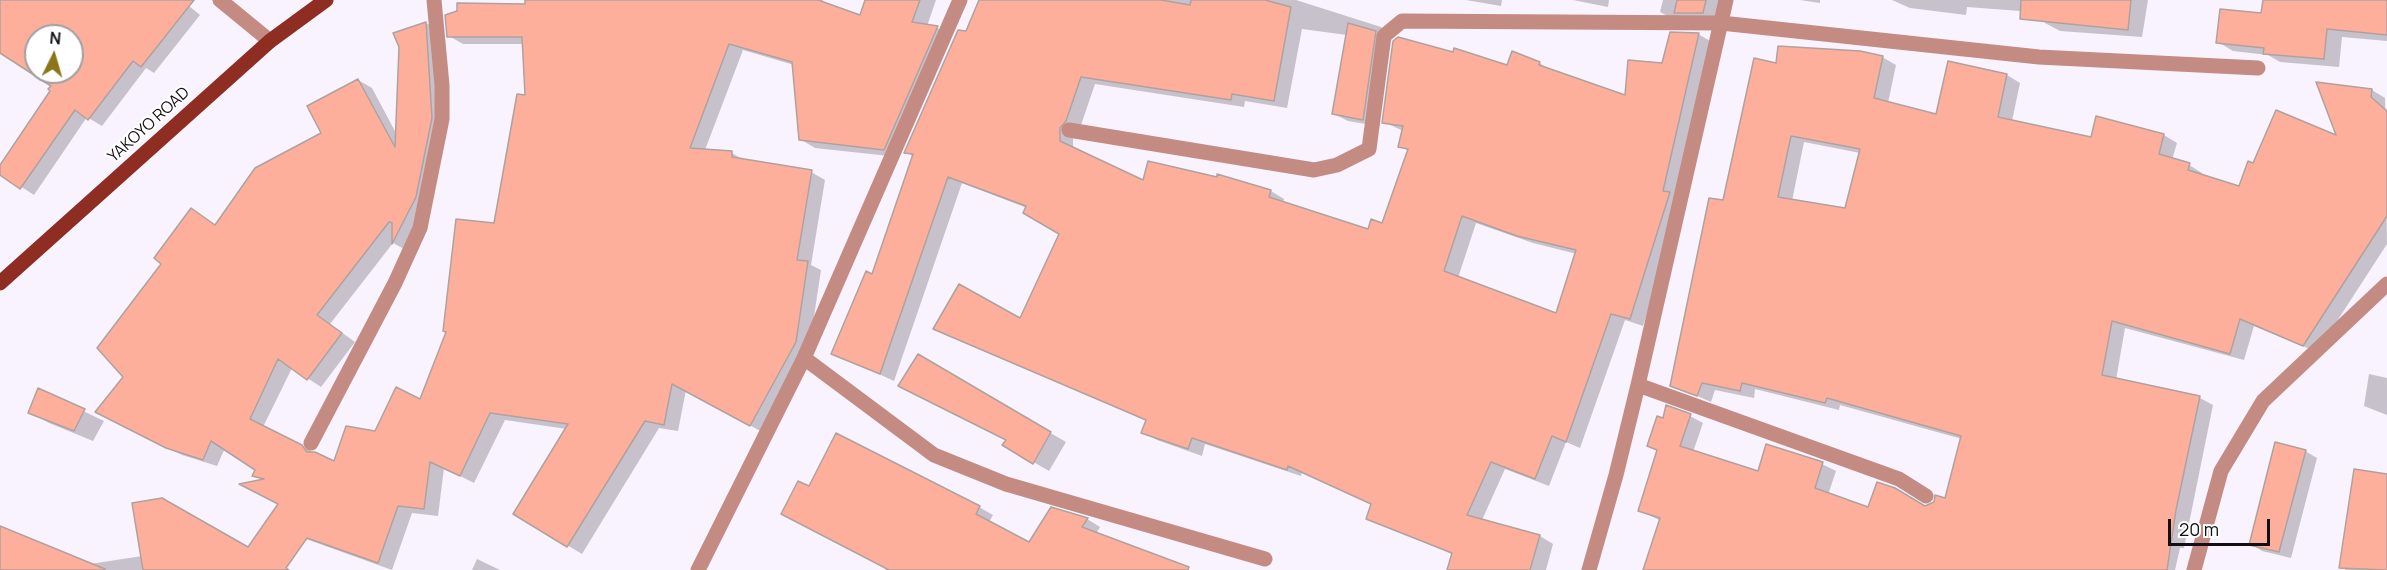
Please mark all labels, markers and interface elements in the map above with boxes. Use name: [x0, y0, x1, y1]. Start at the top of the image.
north arrow: [24, 24, 84, 84]
text: N: [49, 27, 62, 50]
street label: YAKOYO ROAD: [104, 83, 194, 167]
scale bar: [2171, 507, 2273, 545]
text: 20 m: [2179, 517, 2219, 541]

